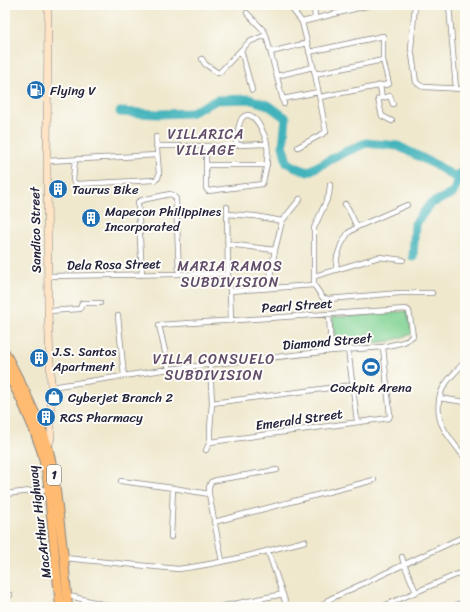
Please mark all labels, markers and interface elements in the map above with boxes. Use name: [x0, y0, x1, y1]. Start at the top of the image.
fuel station icon: Flying V: [25, 79, 47, 101]
place label: Flying V: [50, 79, 96, 102]
district label: VILLARICA VILLAGE: [168, 122, 244, 163]
building icon: Taurus Bike: [47, 178, 69, 200]
place label: Taurus Bike: [72, 178, 139, 201]
street label: Sandico Street: [23, 186, 48, 273]
place label: Mapecon Philippines Incorporated: [104, 200, 222, 238]
building icon: Mapecon Philippines Incorporated: [80, 207, 102, 229]
street label: Dela Rosa Street: [67, 252, 162, 277]
district label: MARIA RAMOS SUBDIVISION: [177, 254, 283, 295]
street label: Pearl Street: [261, 292, 334, 319]
street label: Diamond Street: [282, 326, 373, 357]
place label: J.S. Santos Apartment: [52, 340, 117, 378]
building icon: J.S. Santos Apartment: [28, 347, 50, 369]
district label: VILLA CONSUELO SUBDIVISION: [153, 347, 275, 388]
sports icon: Cockpit Arena: [360, 356, 382, 378]
place label: Cockpit Arena: [330, 376, 412, 399]
shop icon: Cyberjet Branch 2: [43, 386, 65, 408]
place label: Cyberjet Branch 2: [68, 386, 174, 409]
street label: Emerald Street: [254, 402, 344, 437]
building icon: RCS Pharmacy: [35, 406, 57, 428]
place label: RCS Pharmacy: [60, 406, 143, 429]
street label: MacArthur Highway: [21, 464, 58, 580]
road number: 1: [47, 465, 61, 485]

